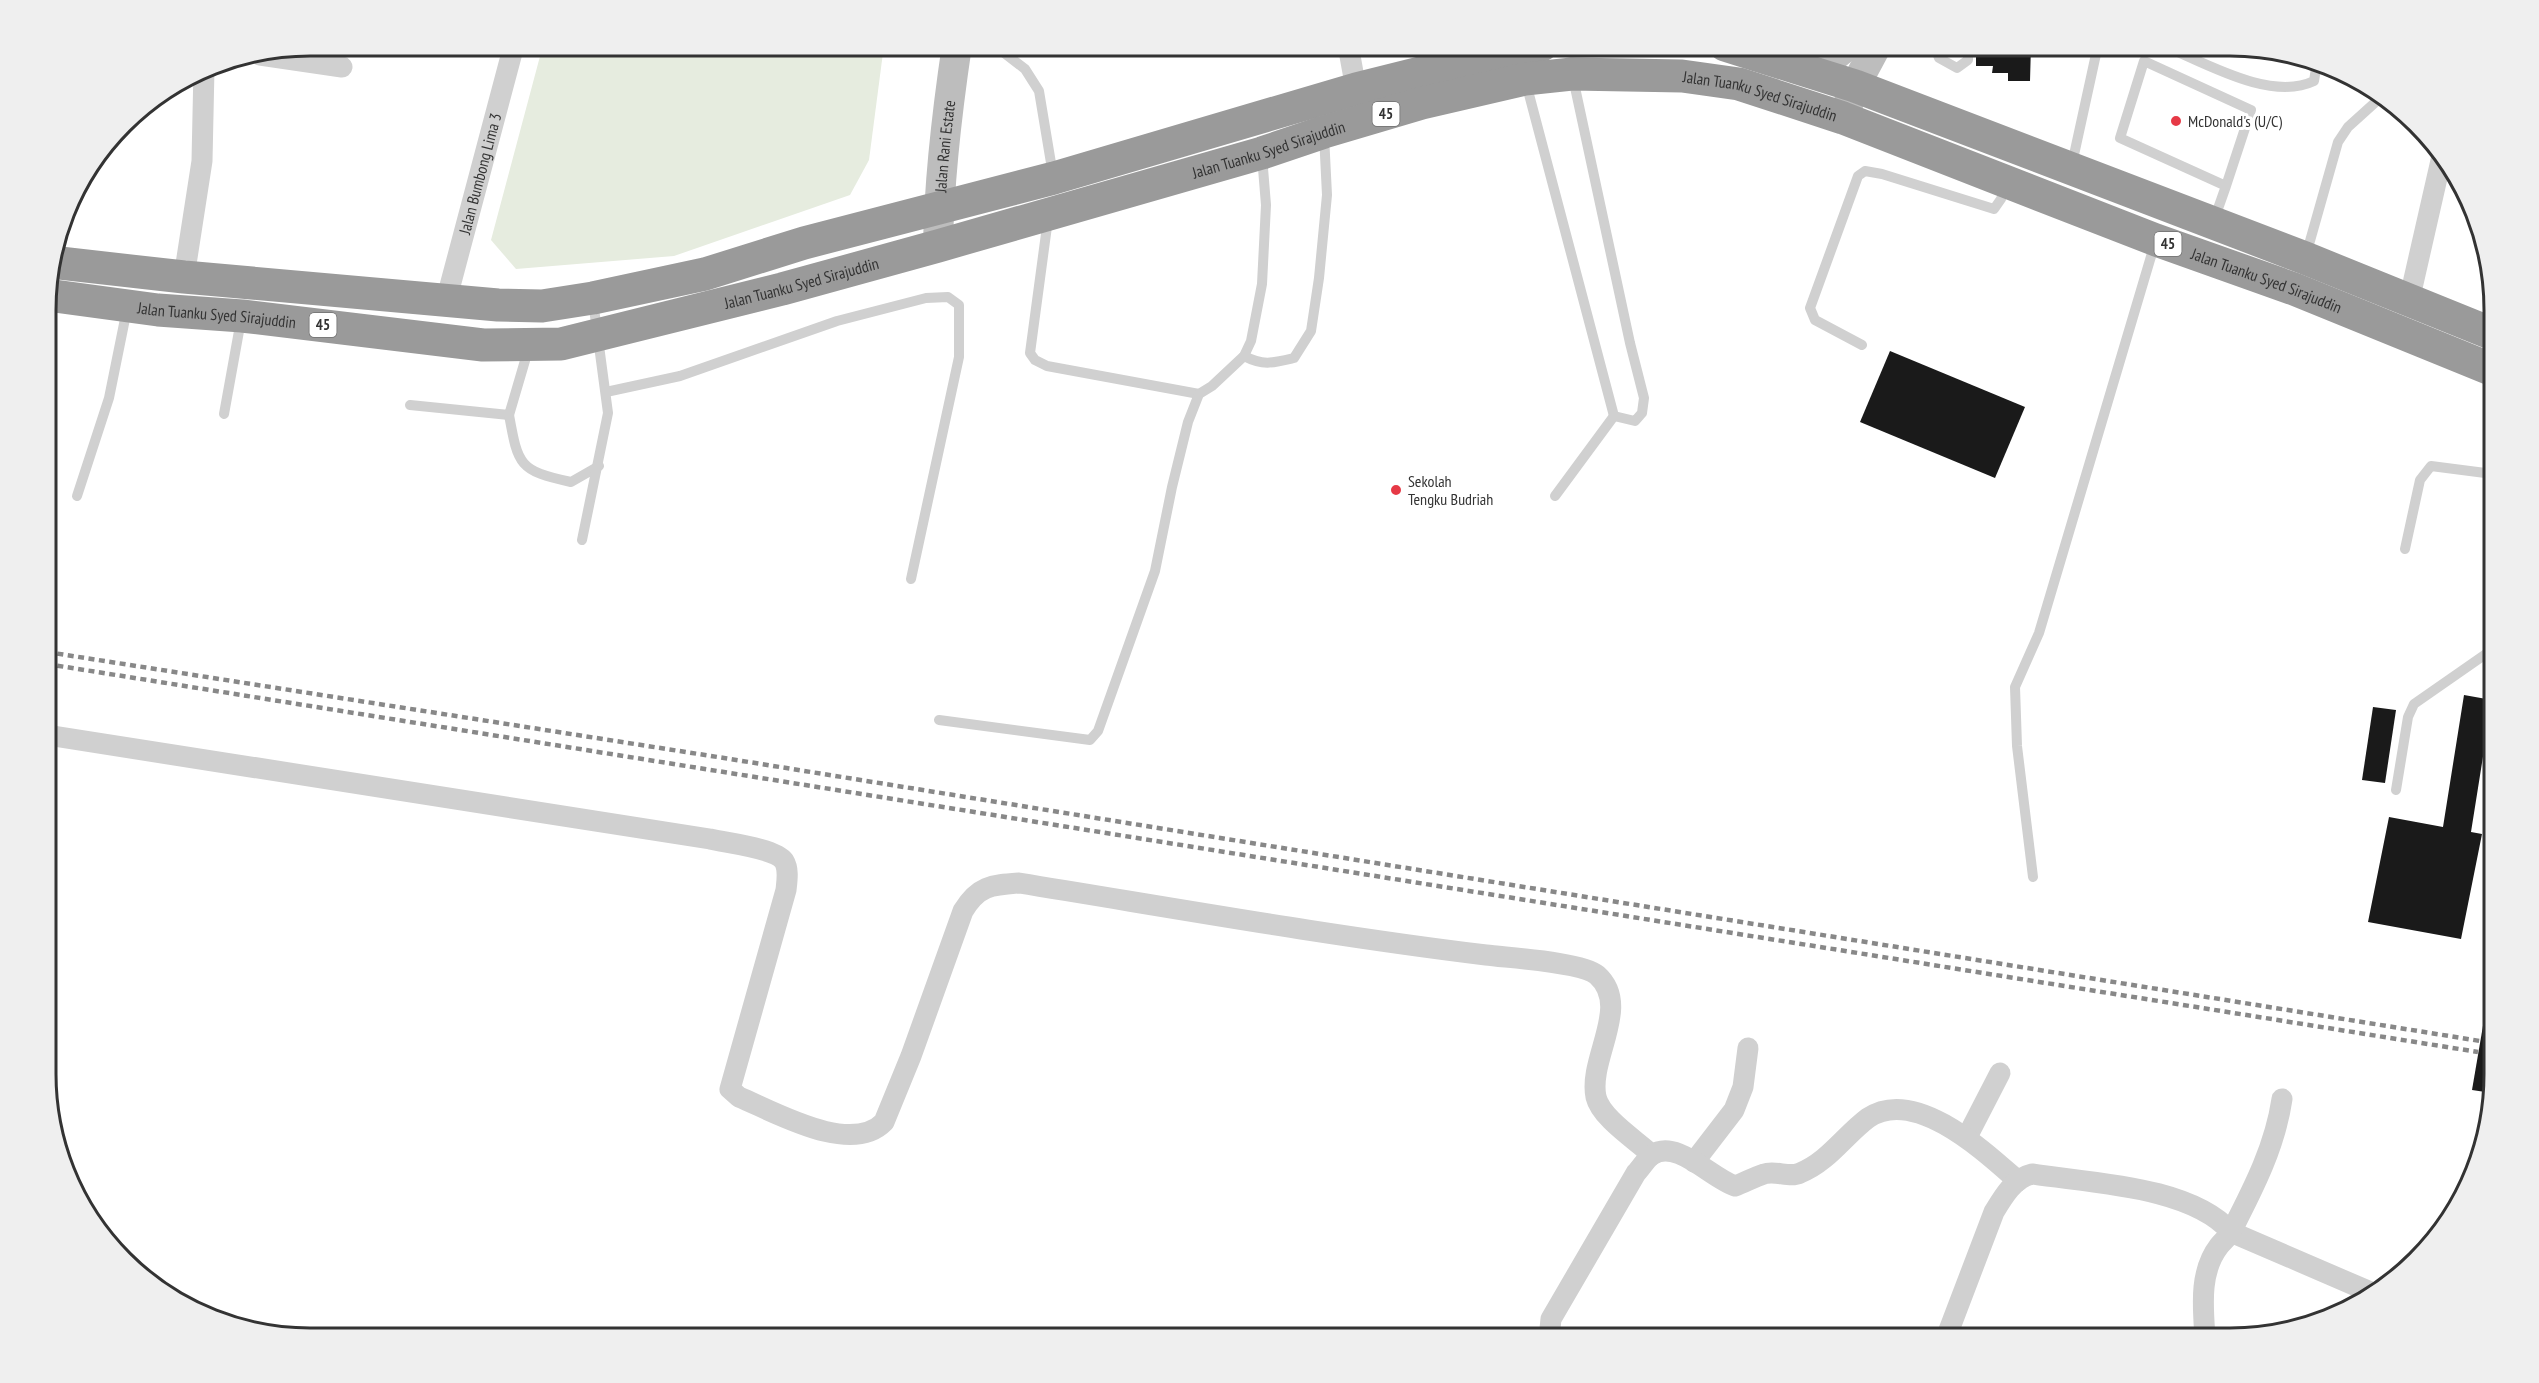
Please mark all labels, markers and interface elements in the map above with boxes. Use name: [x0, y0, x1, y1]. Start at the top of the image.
street label: Jalan Tuanku Syed Sirajuddin: [1681, 66, 1840, 125]
street label: Jalan Rani Estate: [930, 99, 959, 194]
road number: 45: [1372, 102, 1400, 126]
street label: Jalan Bumbong Lima 3: [454, 111, 506, 237]
place label: McDonald's (U/C): [2188, 111, 2282, 131]
marker: McDonald's (U/C): [2169, 114, 2183, 128]
street label: Jalan Tuanku Syed Sirajuddin: [1189, 116, 1347, 183]
road number: 45: [2154, 232, 2182, 256]
street label: Jalan Tuanku Syed Sirajuddin: [2188, 243, 2345, 317]
street label: Jalan Tuanku Syed Sirajuddin: [721, 253, 881, 313]
street label: Jalan Tuanku Syed Sirajuddin: [135, 297, 297, 332]
road number: 45: [310, 313, 336, 337]
place label: Sekolah Tengku Budriah: [1408, 471, 1493, 509]
marker: Sekolah Tengku Budriah: [1389, 483, 1403, 497]

